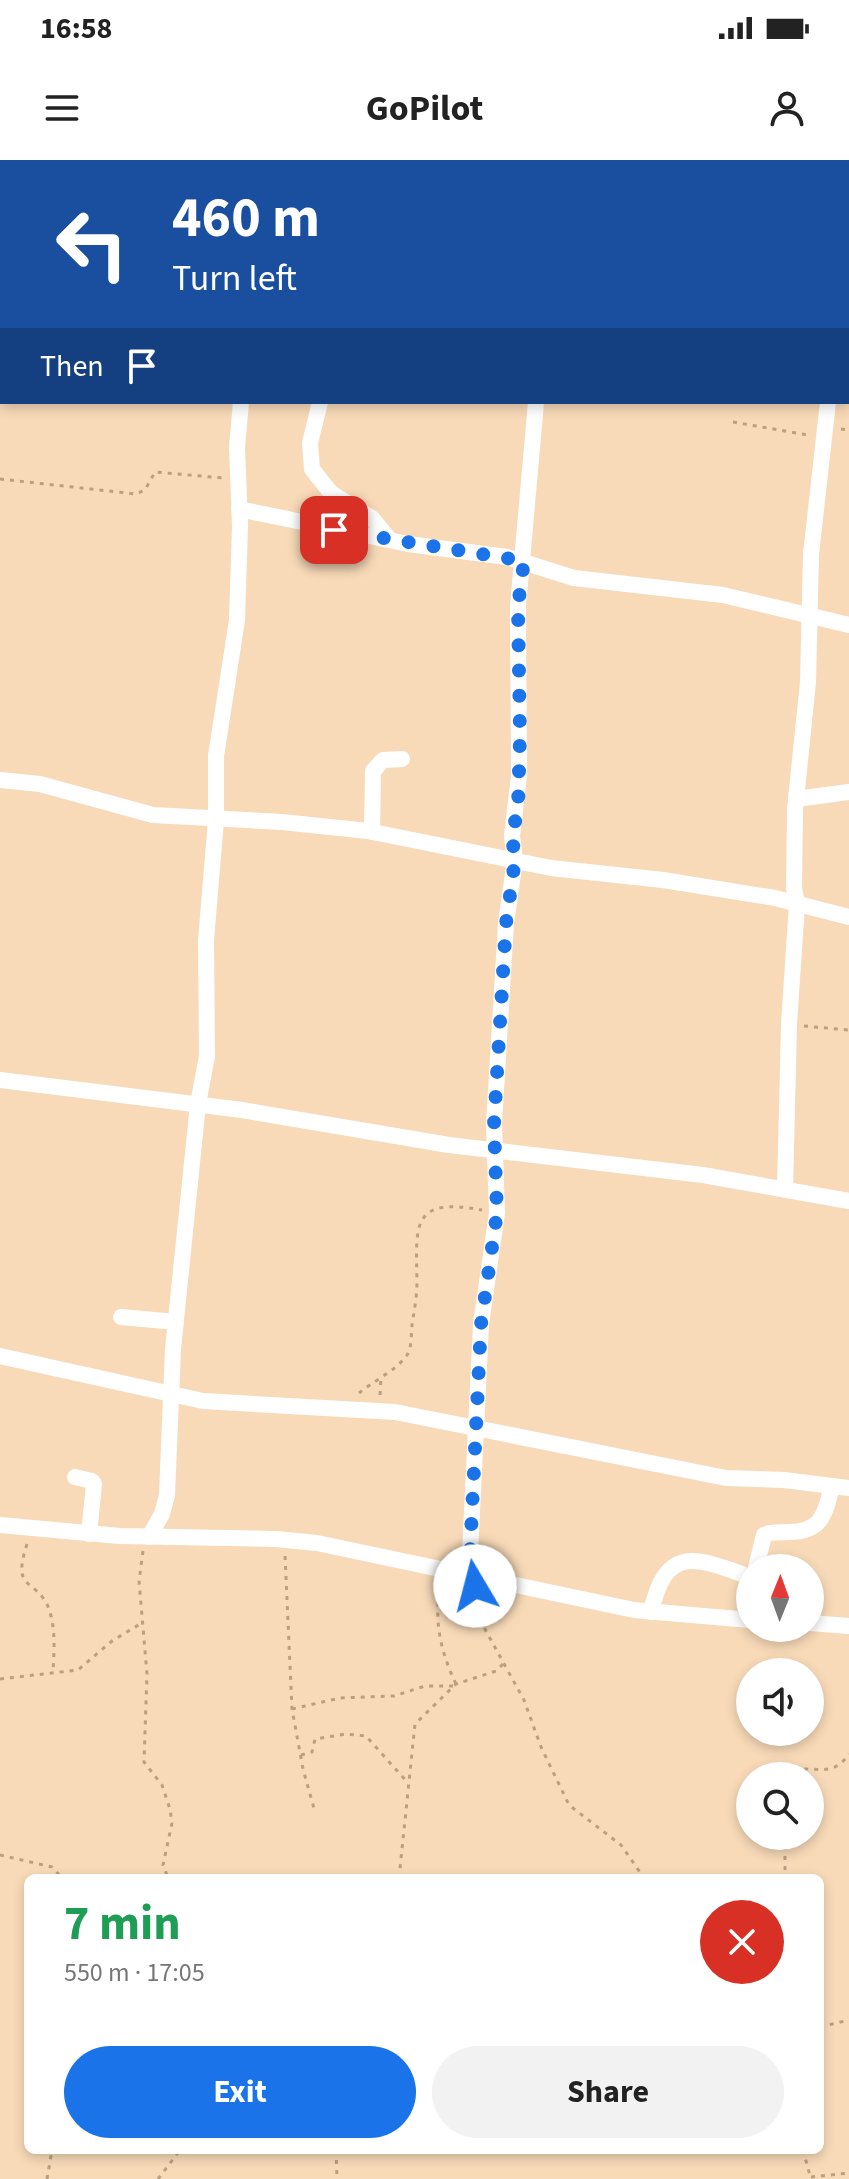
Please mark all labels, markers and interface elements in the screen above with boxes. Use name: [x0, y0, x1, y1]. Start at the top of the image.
text: 16:58: [40, 7, 112, 50]
text: GoPilot: [366, 83, 483, 134]
icon: menu: [40, 86, 84, 130]
icon: person: [765, 86, 809, 130]
text: 460 m: [172, 179, 320, 258]
icon: left: [40, 192, 144, 296]
text: Turn left: [172, 253, 297, 304]
icon: arrive: [120, 344, 164, 388]
text: Then: [40, 345, 104, 388]
pin: [300, 496, 368, 564]
icon: arrive: [312, 508, 356, 552]
position arrow: [433, 1544, 517, 1628]
north arrow: [736, 1554, 824, 1642]
map controls: [736, 1554, 824, 1850]
button: sound: [736, 1658, 824, 1746]
button: search: [736, 1762, 824, 1850]
text: 7 min: [64, 1890, 181, 1958]
button: close: [700, 1900, 784, 1984]
text: 550 m · 17:05: [64, 1954, 205, 1991]
button: Exit: [64, 2046, 416, 2138]
button: Share: [432, 2046, 784, 2138]

